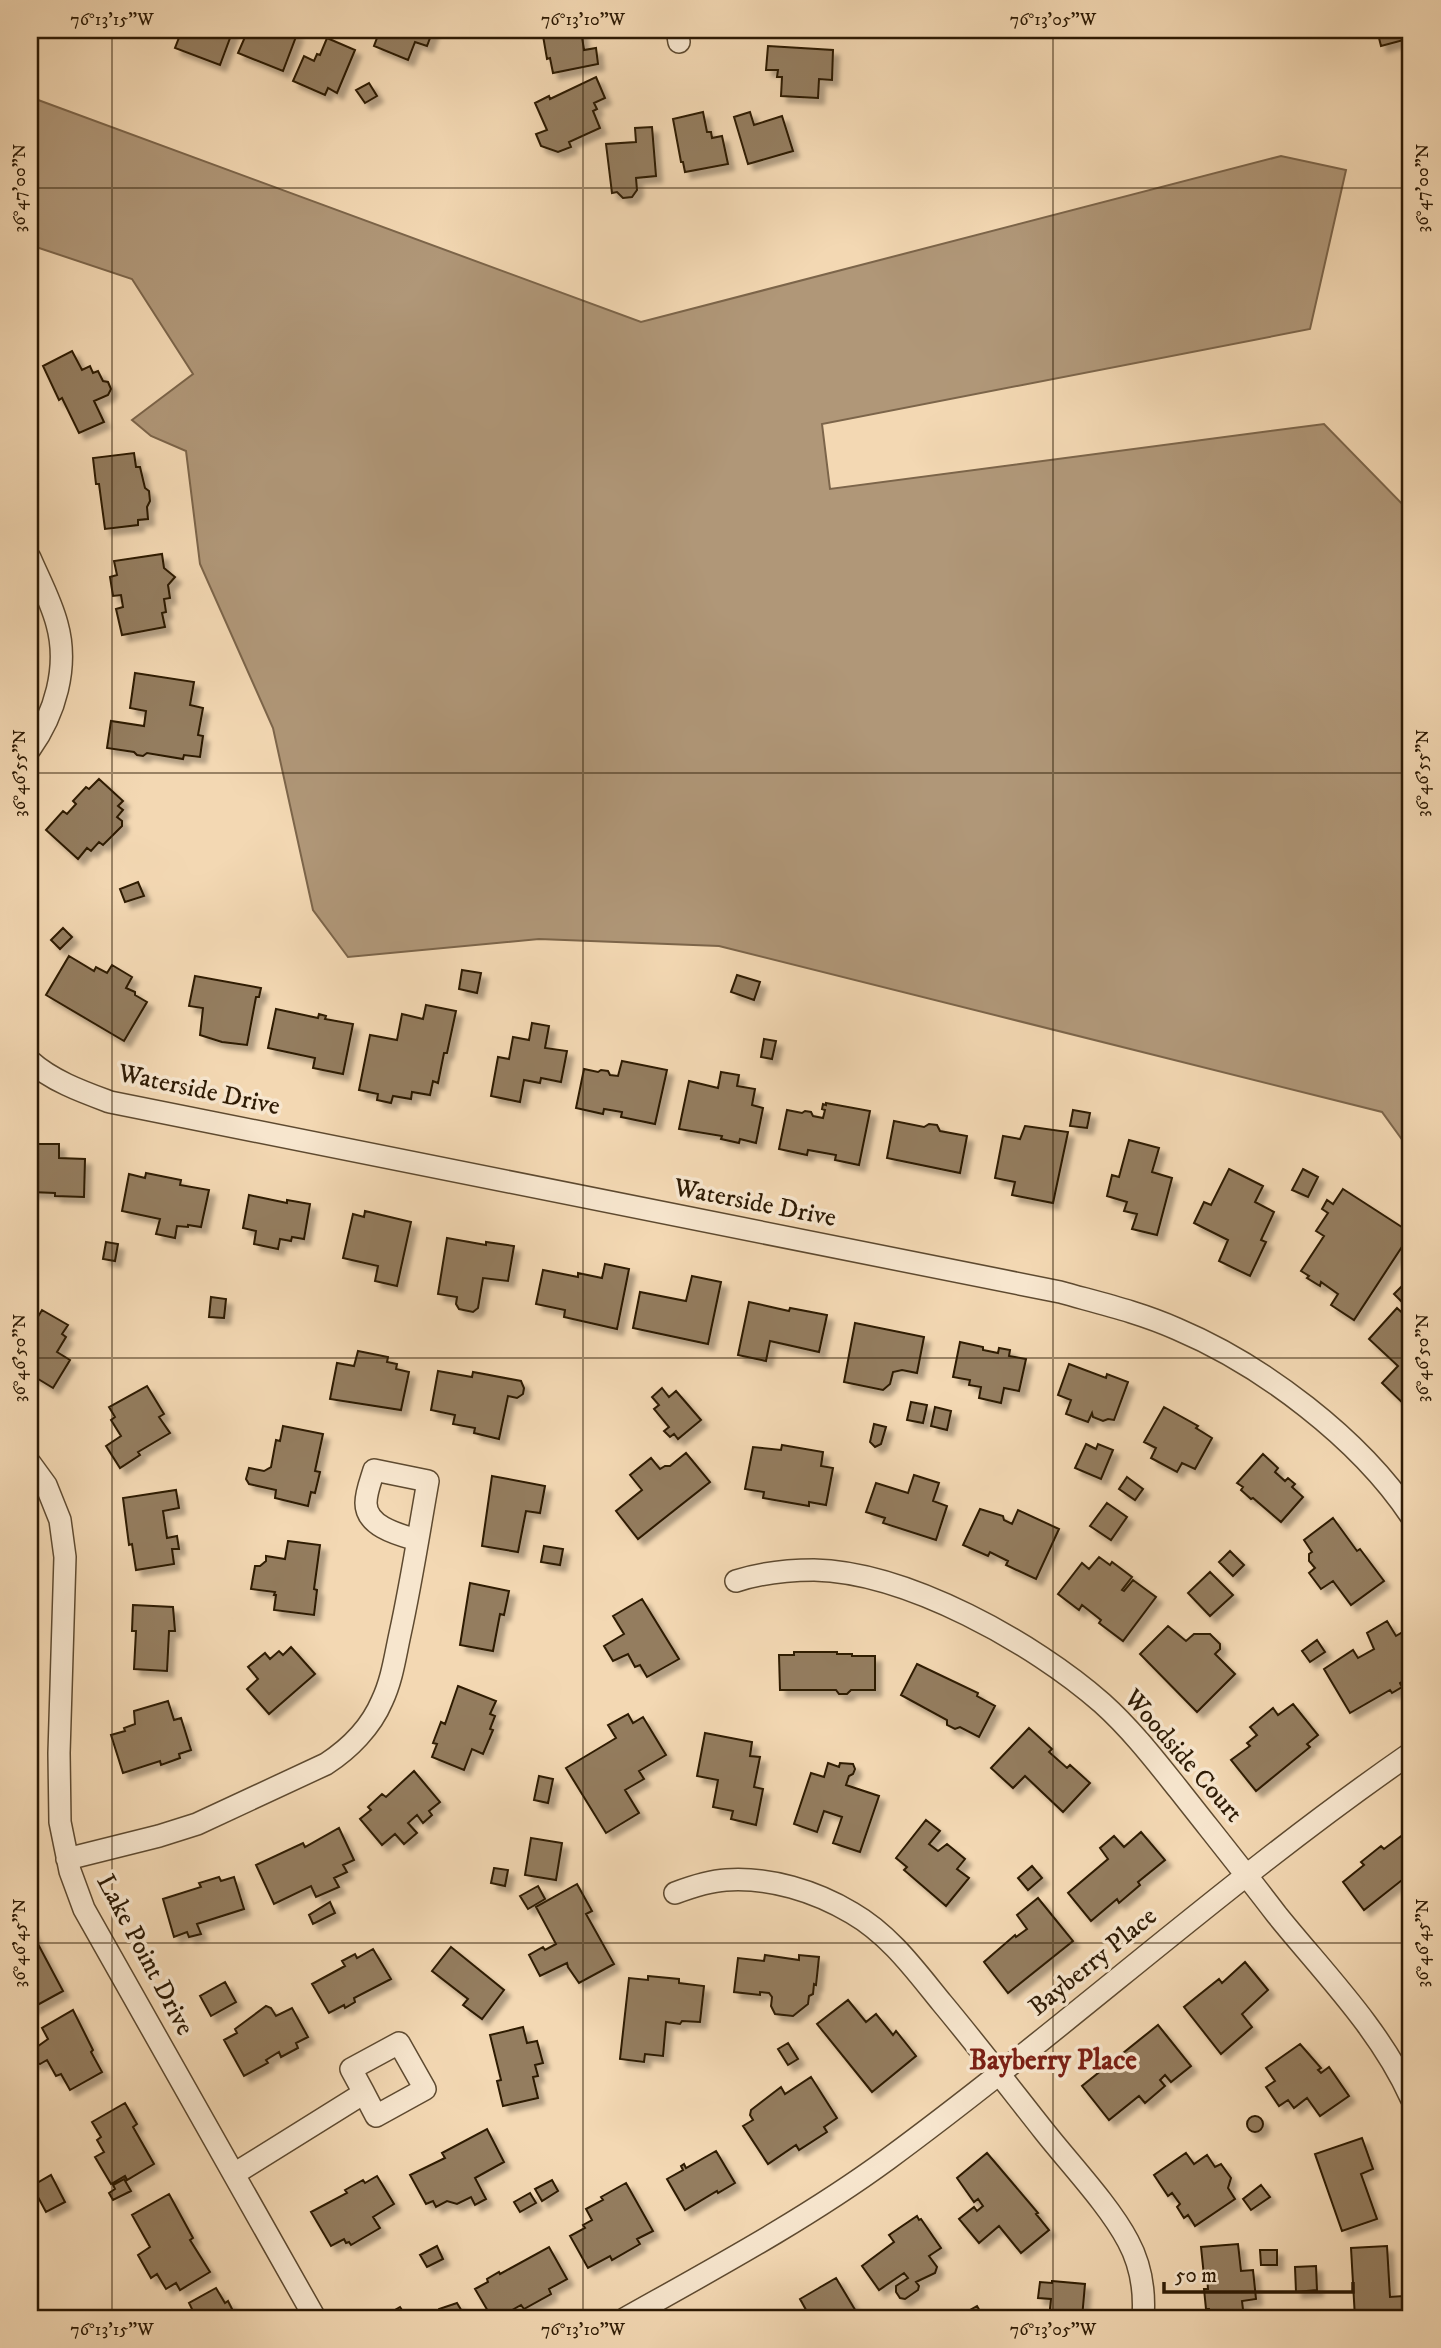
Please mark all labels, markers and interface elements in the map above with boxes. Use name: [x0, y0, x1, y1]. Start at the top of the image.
text: 76°13'15"W: [70, 9, 154, 31]
text: 76°13'10"W: [541, 9, 626, 31]
text: 76°13'05"W: [1010, 9, 1097, 31]
text: 36°47'00"N: [9, 143, 31, 232]
text: 36°47'00"N: [1412, 143, 1434, 232]
text: 36°46'55"N: [9, 729, 31, 817]
text: 36°46'55"N: [1412, 729, 1434, 817]
street label: Waterside Drive: [114, 1057, 283, 1123]
street label: Waterside Drive: [670, 1171, 839, 1235]
text: 36°46'50"N: [9, 1314, 31, 1402]
text: 36°46'50"N: [1412, 1314, 1434, 1402]
street label: Woodside Court: [1115, 1682, 1250, 1829]
street label: Lake Point Drive: [89, 1869, 201, 2041]
text: 36°46'45"N: [9, 1898, 31, 1988]
text: 36°46'45"N: [1412, 1898, 1434, 1988]
street label: Bayberry Place: [1022, 1900, 1164, 2024]
district label: Bayberry Place: [969, 2043, 1137, 2078]
scale bar: [1164, 2250, 1354, 2294]
text: 50 m: [1175, 2263, 1217, 2289]
text: 76°13'15"W: [70, 2319, 154, 2341]
text: 76°13'10"W: [541, 2319, 626, 2341]
text: 76°13'05"W: [1010, 2319, 1097, 2341]

